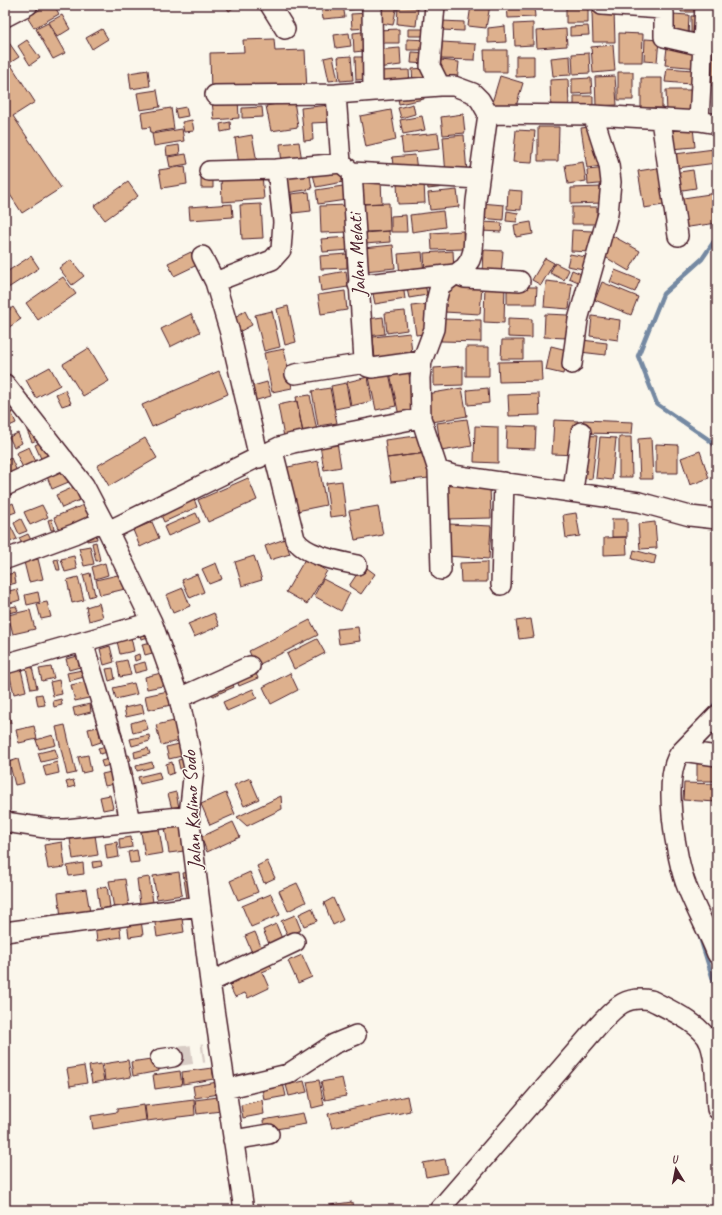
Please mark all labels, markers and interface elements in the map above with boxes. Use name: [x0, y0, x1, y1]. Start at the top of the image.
street label: Jalan Melati: [342, 211, 372, 298]
street label: Jalan Kalimo Sodo: [176, 749, 208, 871]
north arrow: [656, 1149, 696, 1189]
text: U: [670, 1151, 681, 1167]

